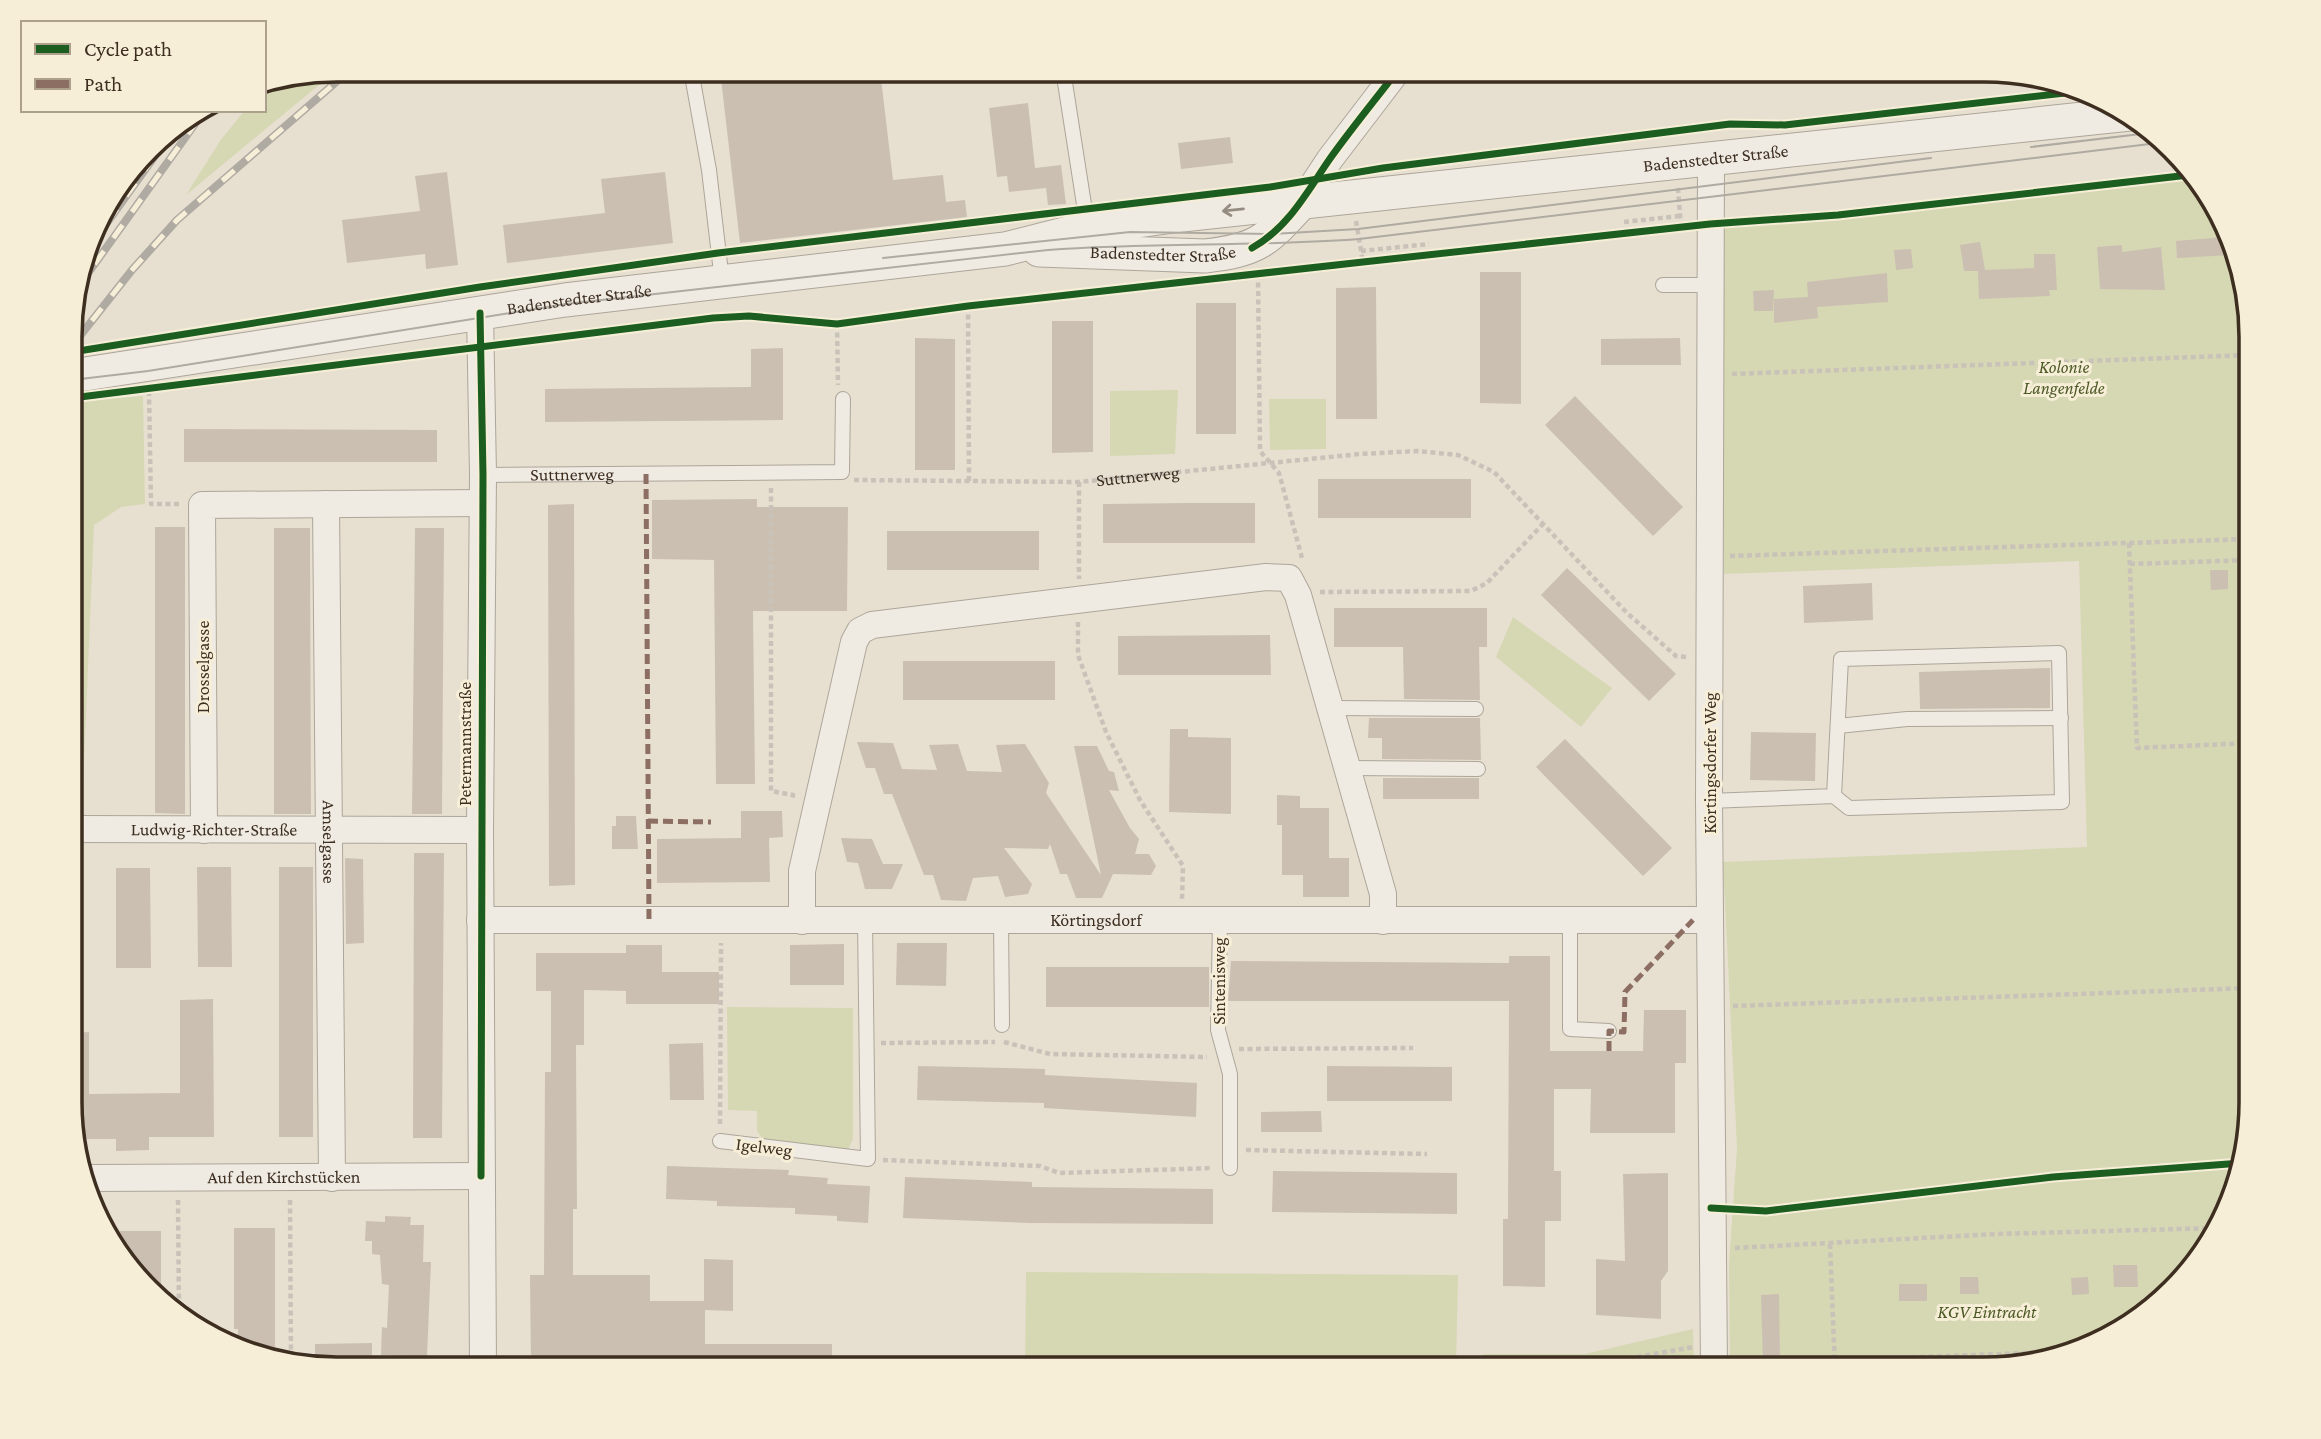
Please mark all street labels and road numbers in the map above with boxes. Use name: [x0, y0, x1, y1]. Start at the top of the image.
street label: Badenstedter Straße: [1642, 140, 1789, 176]
street label: Badenstedter Straße: [1090, 241, 1238, 266]
street label: Badenstedter Straße: [505, 280, 653, 319]
street label: Suttnerweg: [1095, 462, 1181, 490]
street label: Suttnerweg: [530, 464, 614, 485]
street label: Drosselgasse: [193, 621, 213, 713]
street label: Petermannstraße: [455, 682, 475, 806]
street label: Körtingsdorfer Weg: [1700, 692, 1720, 834]
street label: Amselgasse: [319, 800, 339, 884]
street label: Ludwig-Richter-Straße: [131, 819, 297, 840]
street label: Körtingsdorf: [1050, 910, 1144, 930]
street label: Sintenisweg: [1209, 937, 1229, 1025]
street label: Igelweg: [735, 1134, 794, 1160]
street label: Auf den Kirchstücken: [207, 1167, 361, 1187]

